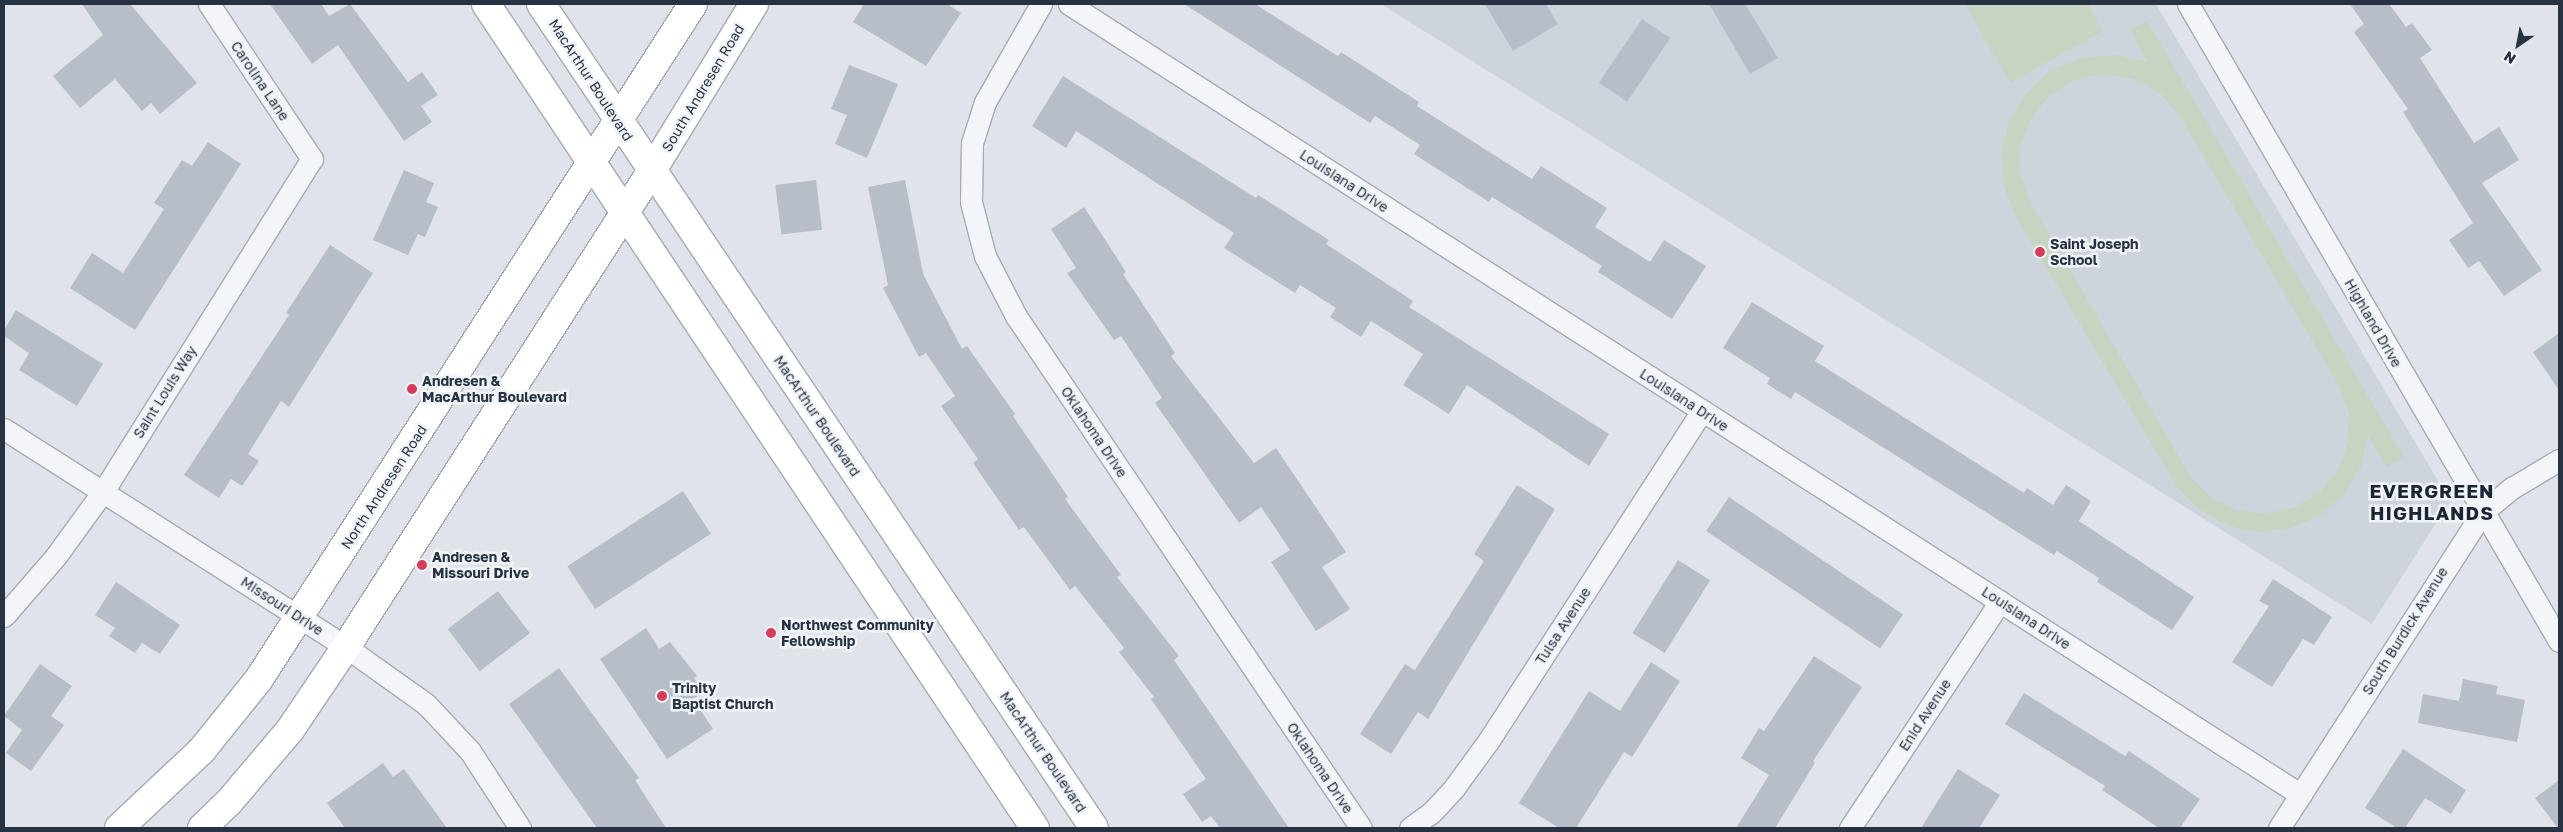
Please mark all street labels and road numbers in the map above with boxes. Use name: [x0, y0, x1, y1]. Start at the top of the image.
street label: MacArthur Boulevard: [545, 16, 637, 144]
street label: South Andresen Road: [658, 21, 748, 155]
street label: Carolina Lane: [227, 38, 293, 124]
street label: Louisiana Drive: [1297, 146, 1391, 216]
street label: Highland Drive: [2341, 276, 2405, 370]
street label: Saint Louis Way: [130, 343, 200, 441]
street label: MacArthur Boulevard: [770, 352, 864, 480]
street label: Louisiana Drive: [1637, 365, 1731, 435]
street label: Oklahoma Drive: [1057, 383, 1131, 481]
street label: North Andresen Road: [338, 422, 430, 552]
street label: South Burdick Avenue: [2359, 564, 2451, 698]
street label: Missouri Drive: [238, 573, 326, 639]
street label: Louisiana Drive: [1979, 583, 2073, 653]
street label: Tulsa Avenue: [1532, 584, 1594, 668]
street label: Enid Avenue: [1896, 676, 1954, 754]
street label: MacArthur Boulevard: [996, 688, 1090, 816]
street label: Oklahoma Drive: [1283, 719, 1357, 817]

